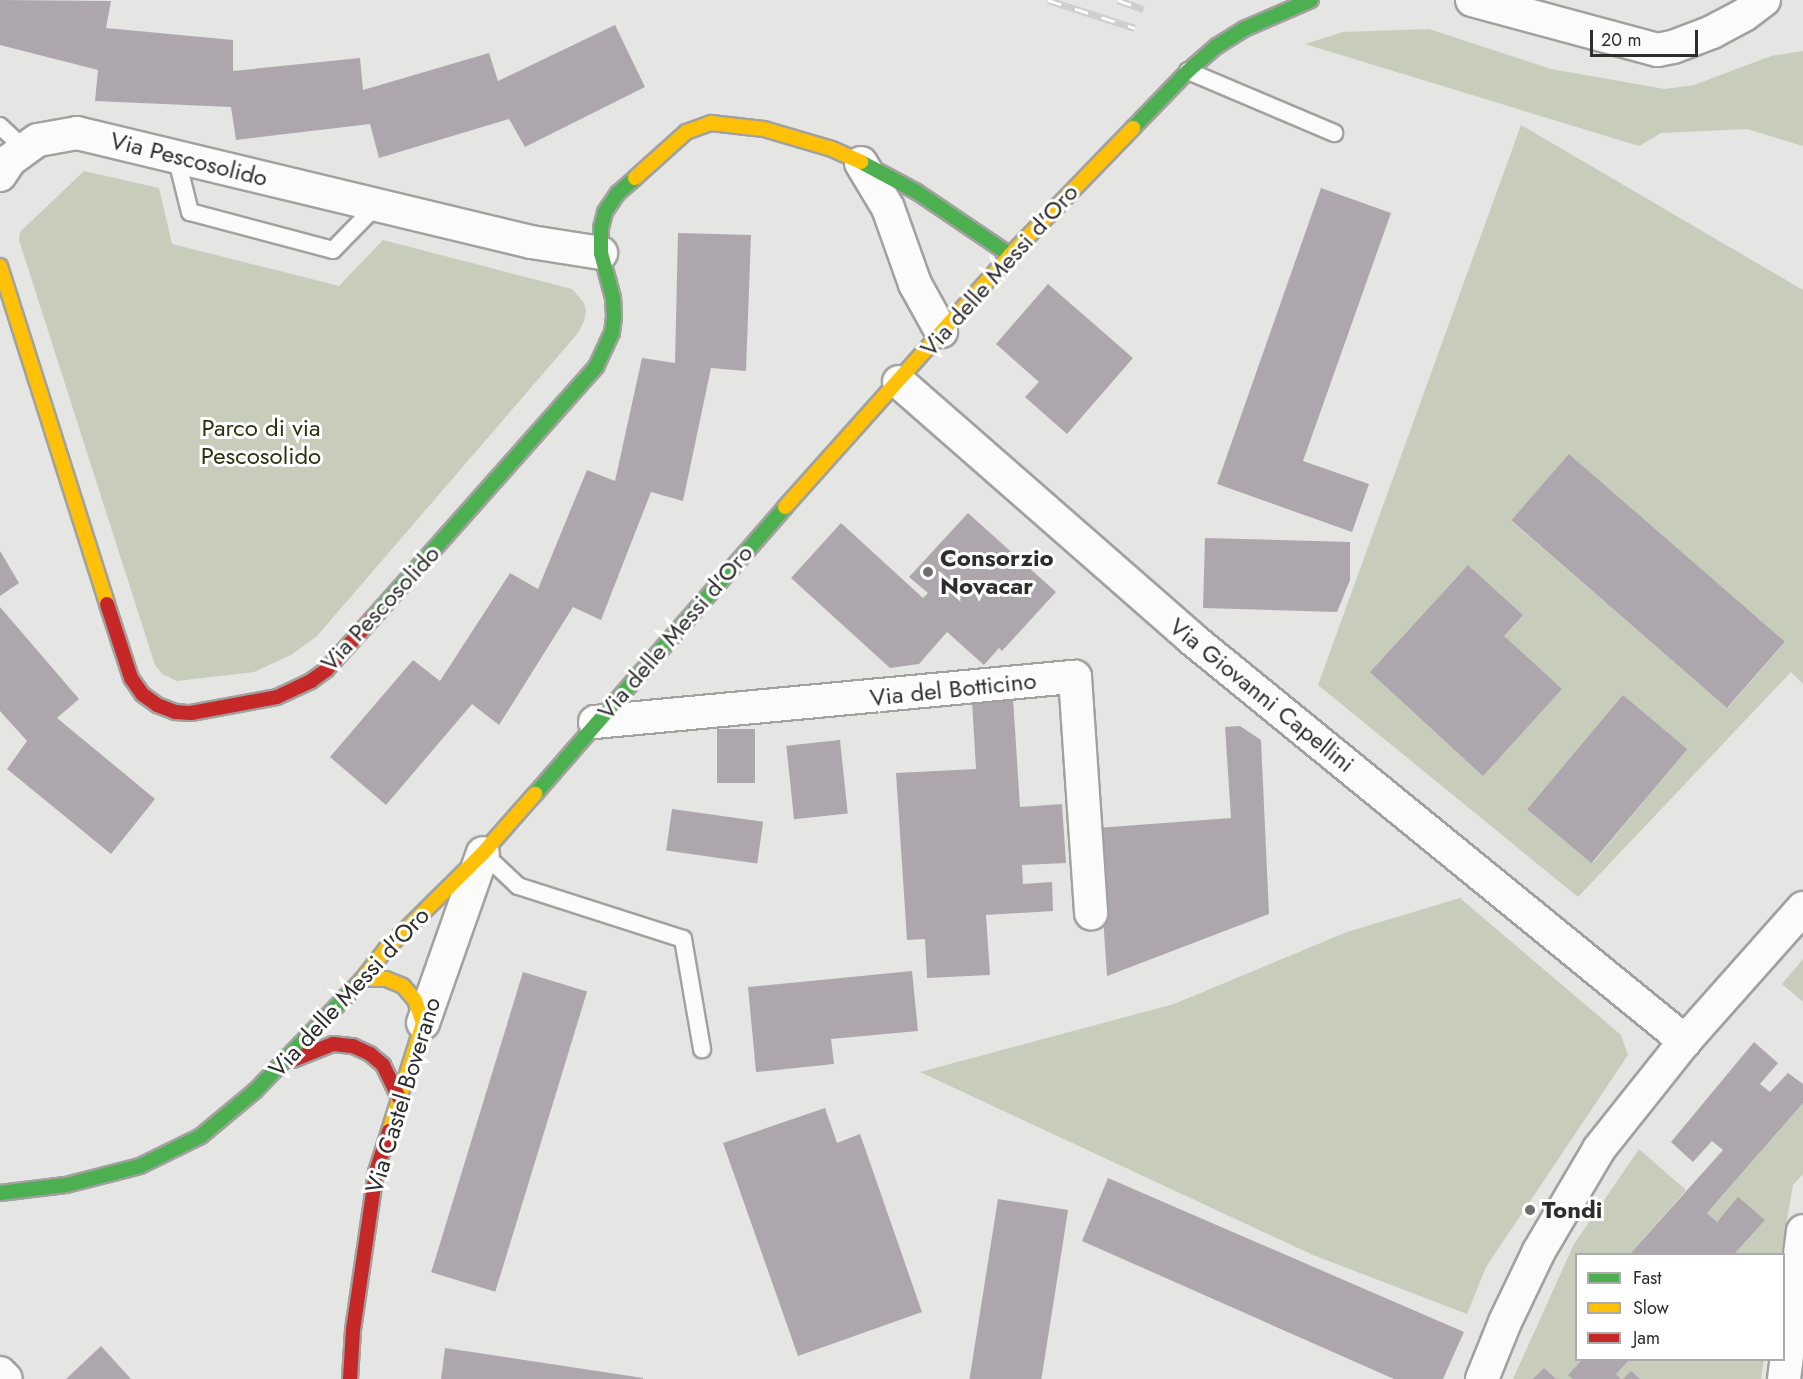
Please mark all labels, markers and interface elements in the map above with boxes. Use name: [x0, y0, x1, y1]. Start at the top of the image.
scale bar: [1593, 18, 1701, 56]
text: 20 m: [1601, 27, 1641, 53]
street label: Via Pescosolido: [107, 126, 271, 192]
street label: Via delle Messi d'Oro: [914, 178, 1084, 362]
park label: Parco di via Pescosolido: [201, 414, 321, 470]
street label: Via Pescosolido: [315, 539, 445, 677]
street label: Via delle Messi d'Oro: [591, 539, 759, 725]
place label: Consorzio Novacar: [940, 544, 1054, 600]
marker: Consorzio Novacar: [921, 565, 935, 579]
street label: Via Giovanni Capellini: [1164, 612, 1360, 778]
street label: Via del Botticino: [868, 666, 1038, 712]
street label: Via delle Messi d'Oro: [263, 901, 435, 1083]
street label: Via Castel Boverano: [359, 993, 447, 1197]
place label: Tondi: [1542, 1196, 1602, 1224]
marker: Tondi: [1523, 1203, 1537, 1217]
legend: [1575, 1253, 1785, 1361]
text: Fast: [1633, 1265, 1662, 1291]
text: Slow: [1633, 1295, 1669, 1321]
text: Jam: [1633, 1325, 1660, 1351]

